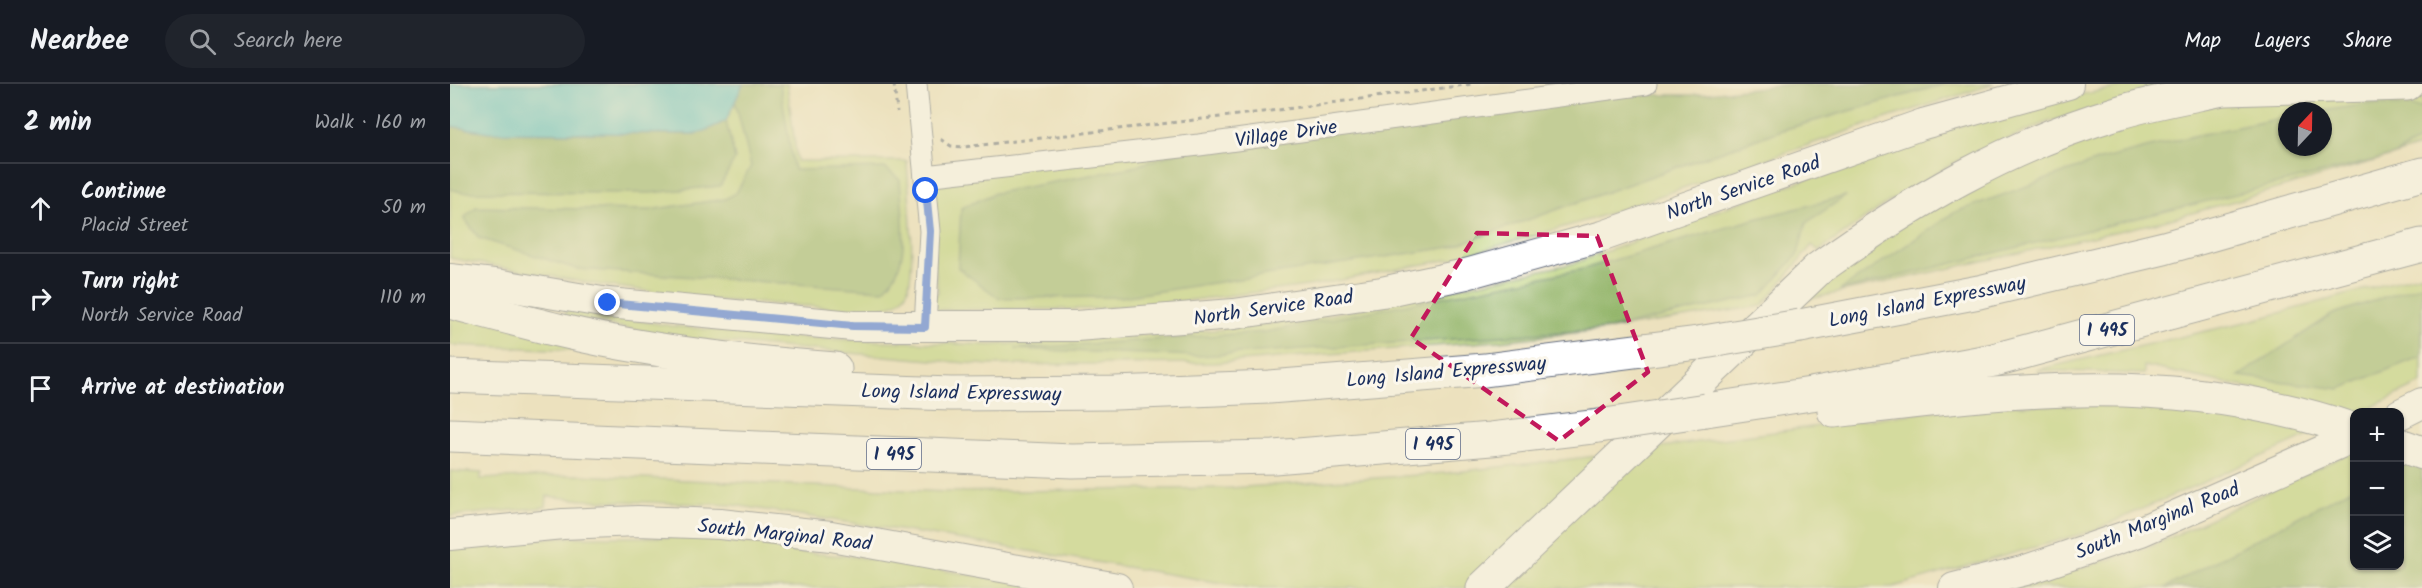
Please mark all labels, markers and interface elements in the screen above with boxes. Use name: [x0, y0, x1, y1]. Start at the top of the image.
search box: [165, 14, 585, 68]
text: Nearbee: [30, 19, 129, 64]
text: Search here: [234, 24, 342, 59]
icon: search: [186, 25, 219, 58]
text: Map: [2184, 25, 2221, 58]
text: Layers: [2254, 25, 2310, 58]
text: Share: [2343, 25, 2392, 58]
text: 2 min: [24, 102, 92, 144]
north arrow: [2278, 102, 2332, 156]
text: Walk · 160 m: [315, 107, 426, 139]
street label: Village Drive: [1233, 112, 1339, 158]
street label: North Service Road: [1662, 147, 1826, 230]
text: Continue: [81, 175, 166, 210]
route start: [912, 177, 938, 203]
icon: ahead: [24, 192, 57, 225]
text: 50 m: [381, 192, 426, 224]
text: Placid Street: [81, 210, 189, 242]
text: Turn right: [81, 265, 179, 300]
street label: Long Island Expressway: [1826, 268, 2029, 338]
icon: right: [24, 282, 57, 315]
text: 110 m: [380, 282, 426, 314]
street label: North Service Road: [1191, 282, 1356, 336]
route end: [594, 289, 620, 315]
text: North Service Road: [81, 300, 242, 332]
road number: I 495: [2080, 315, 2134, 345]
street label: Long Island Expressway: [1345, 348, 1548, 398]
text: Arrive at destination: [81, 371, 284, 406]
icon: arrive: [24, 372, 57, 405]
street label: Long Island Expressway: [860, 376, 1062, 412]
map controls: [2350, 408, 2404, 570]
button: +: [2350, 408, 2404, 462]
road number: I 495: [1406, 429, 1460, 459]
road number: I 495: [867, 439, 921, 469]
button: −: [2350, 462, 2404, 516]
street label: South Marginal Road: [2071, 474, 2246, 569]
street label: South Marginal Road: [696, 511, 874, 561]
button: layers: [2350, 516, 2404, 570]

